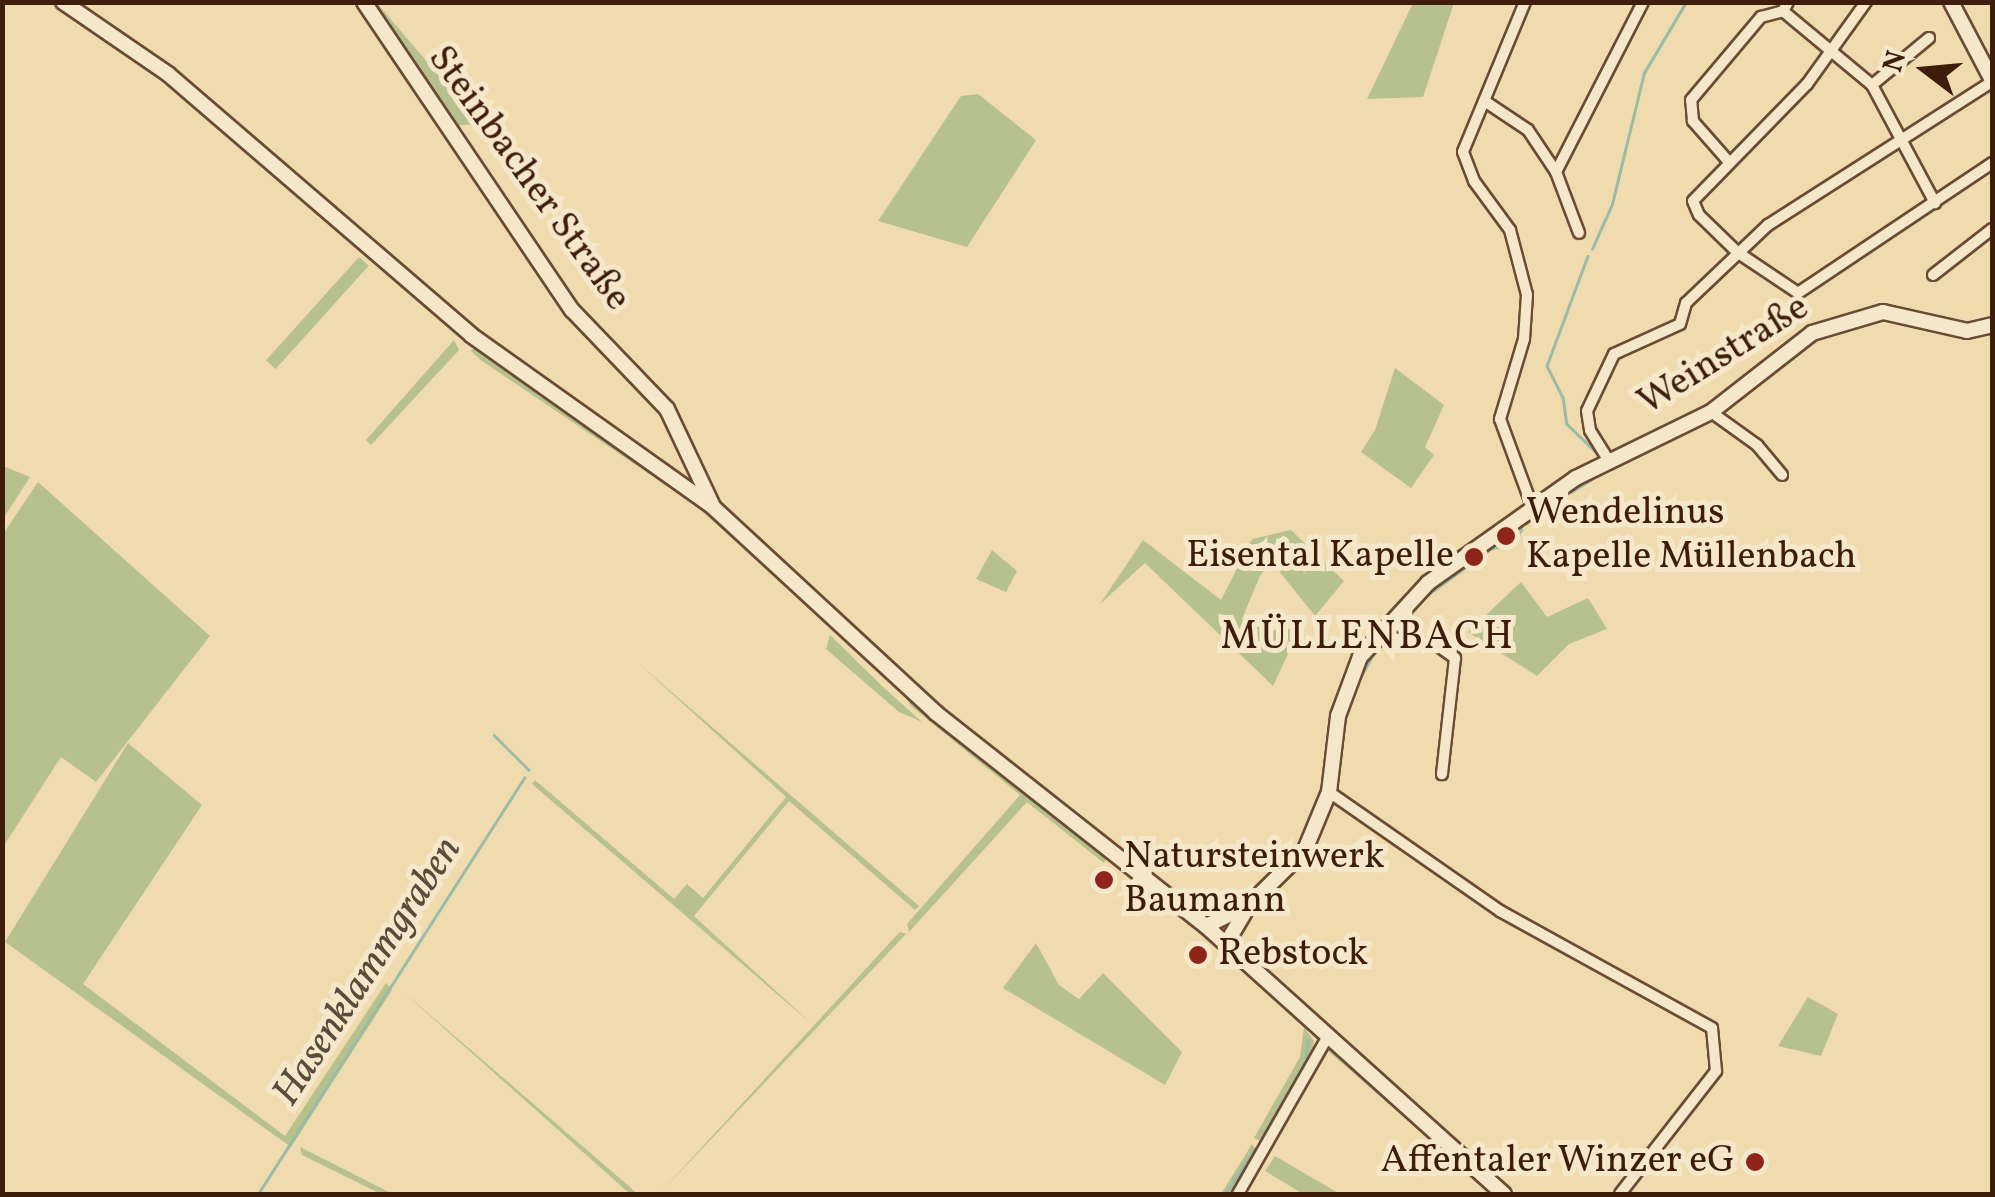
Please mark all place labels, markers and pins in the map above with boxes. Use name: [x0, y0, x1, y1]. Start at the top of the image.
place label: Wendelinus Kapelle Müllenbach: [1526, 491, 1857, 580]
marker: Wendelinus Kapelle Müllenbach: [1495, 525, 1517, 547]
place label: Eisental Kapelle: [1186, 534, 1454, 580]
marker: Eisental Kapelle: [1463, 546, 1485, 568]
place label: Natursteinwerk Baumann: [1124, 835, 1385, 924]
marker: Natursteinwerk Baumann: [1093, 869, 1115, 891]
place label: Rebstock: [1218, 932, 1368, 978]
marker: Rebstock: [1187, 944, 1209, 966]
place label: Affentaler Winzer eG: [1380, 1139, 1735, 1185]
marker: Affentaler Winzer eG: [1744, 1151, 1766, 1173]

